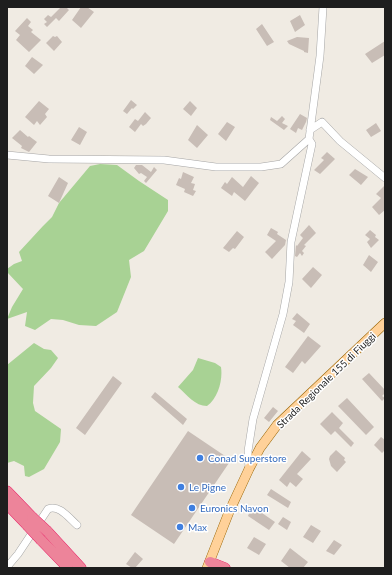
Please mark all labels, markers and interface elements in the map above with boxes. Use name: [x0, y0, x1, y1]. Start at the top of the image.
street label: Strada Regionale 155 di Fiuggi: [274, 330, 378, 430]
place label: Conad Superstore: [208, 452, 287, 464]
marker: Conad Superstore: [195, 453, 205, 463]
place label: Le Pigne: [189, 481, 226, 493]
marker: Le Pigne: [176, 482, 186, 492]
place label: Euronics Navon: [200, 502, 269, 514]
marker: Euronics Navon: [187, 503, 197, 513]
place label: Max: [188, 521, 207, 533]
marker: Max: [175, 522, 185, 532]

